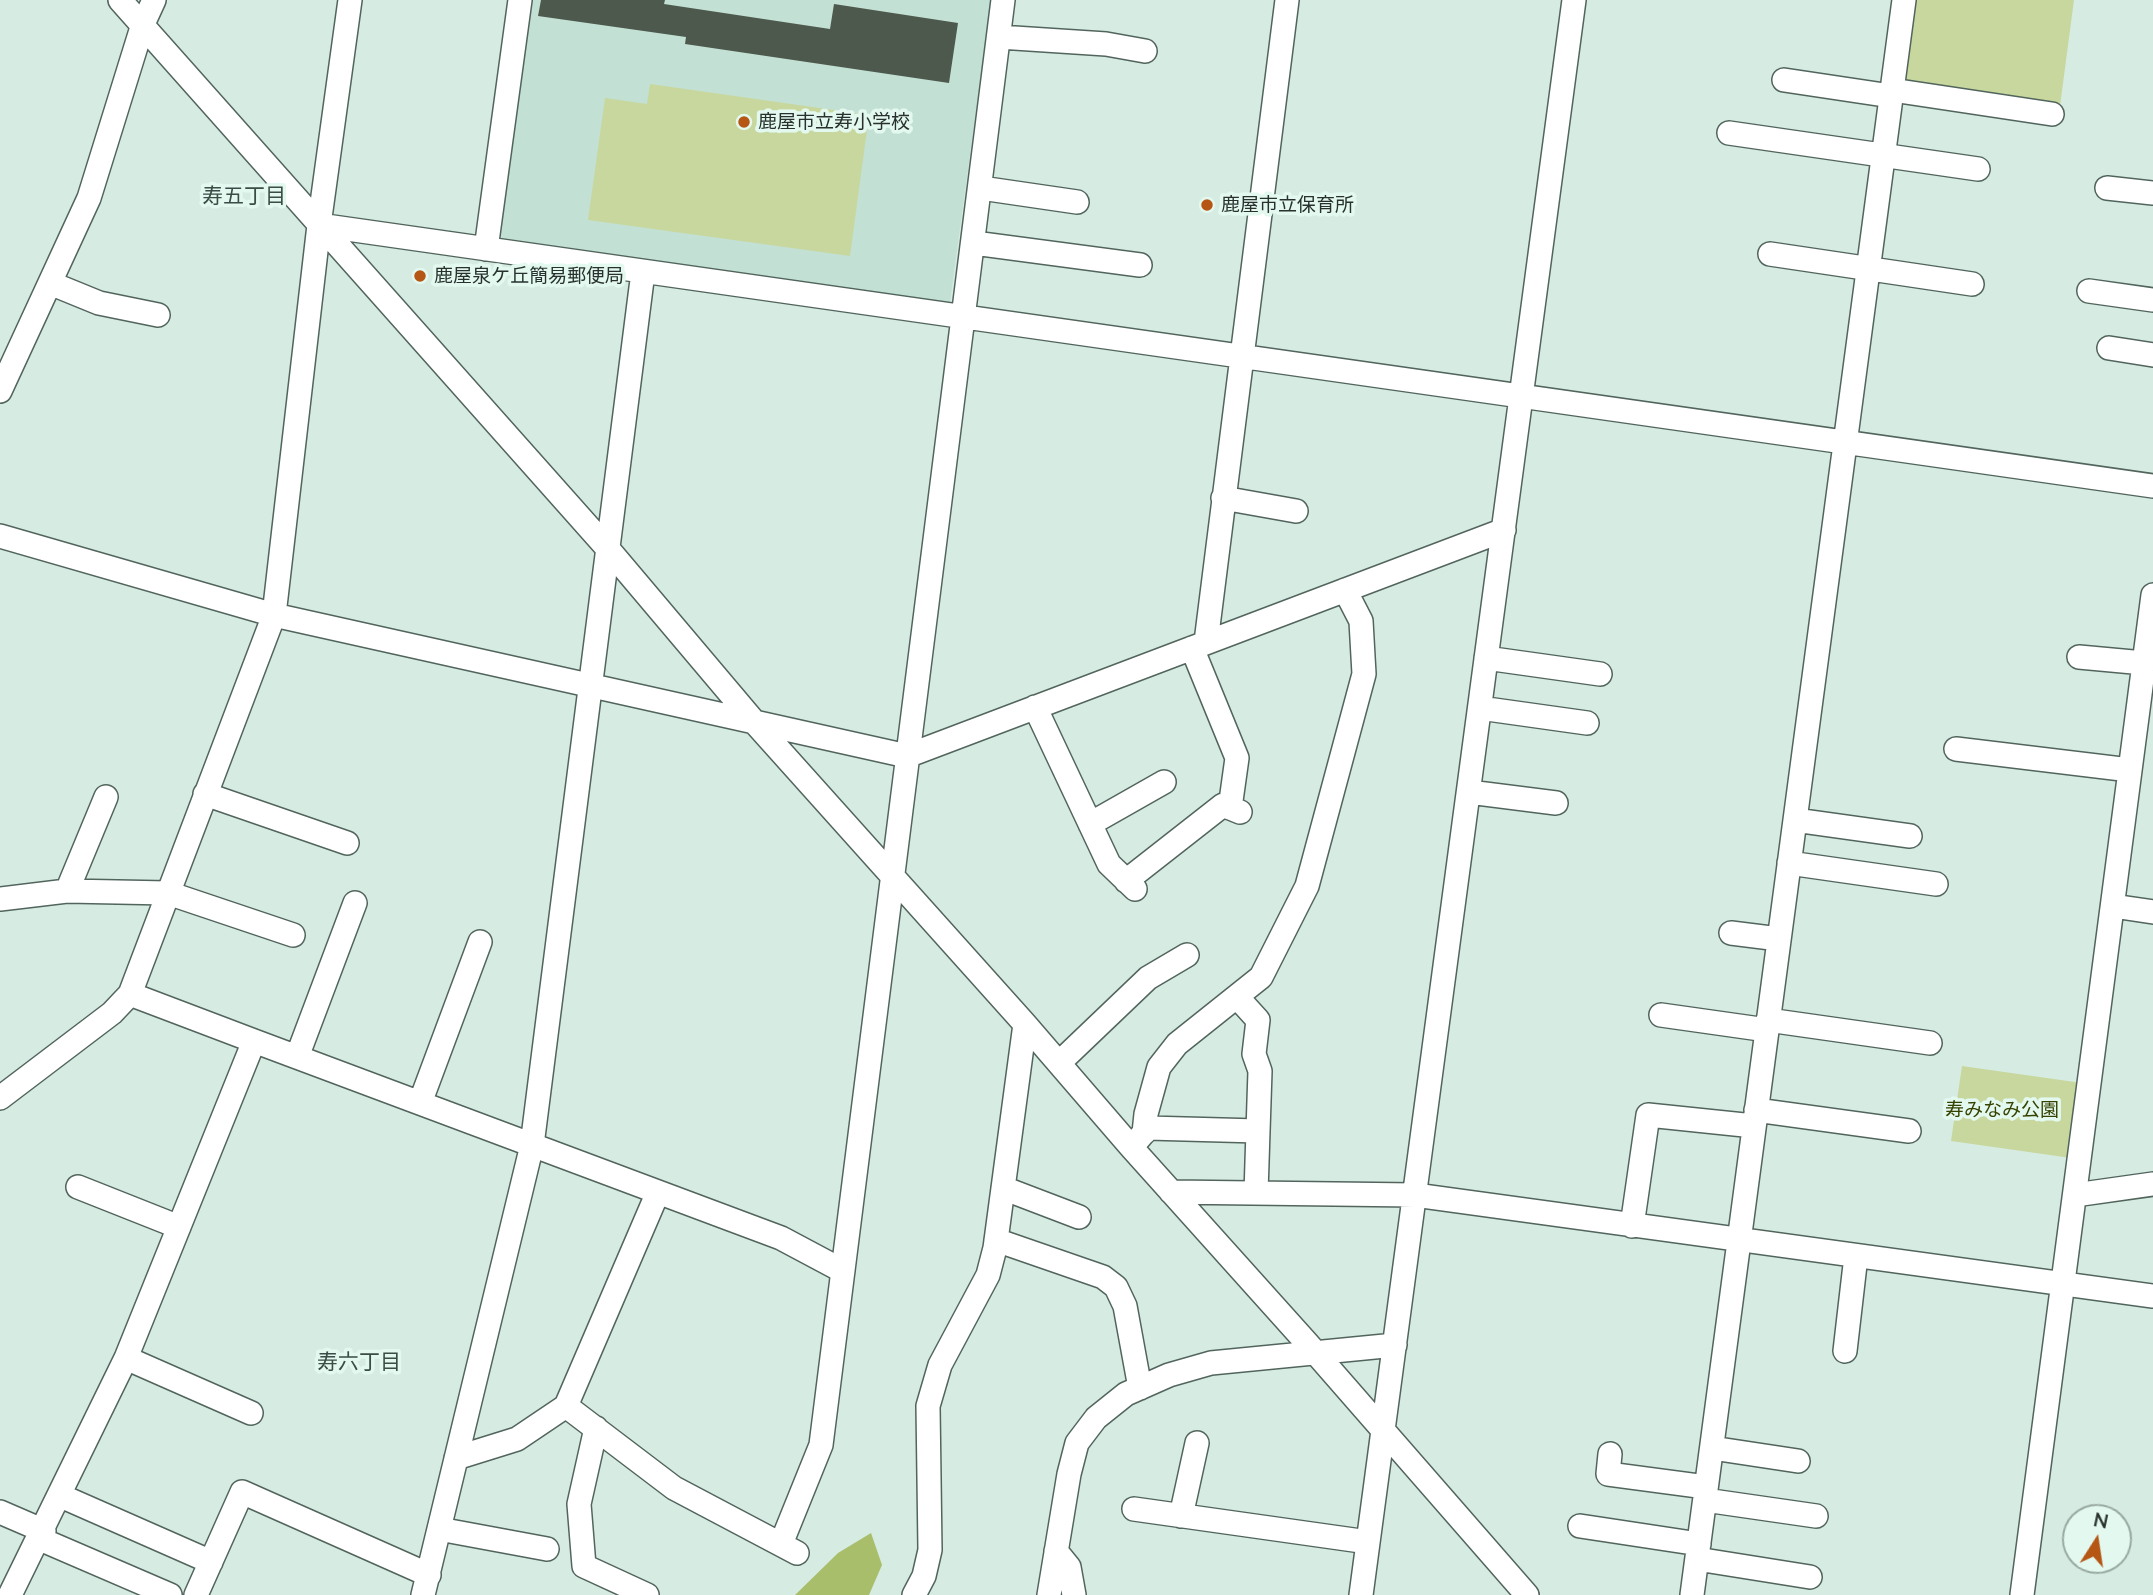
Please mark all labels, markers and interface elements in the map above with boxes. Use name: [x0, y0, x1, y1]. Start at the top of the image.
place label: 鹿屋市立寿小学校: [758, 111, 910, 133]
marker: 鹿屋市立寿小学校: [736, 114, 752, 130]
district label: 寿五丁目: [202, 183, 286, 209]
place label: 鹿屋市立保育所: [1221, 194, 1354, 216]
marker: 鹿屋市立保育所: [1199, 197, 1215, 213]
place label: 鹿屋泉ケ丘簡易郵便局: [434, 265, 624, 287]
marker: 鹿屋泉ケ丘簡易郵便局: [412, 268, 428, 284]
park label: 寿みなみ公園: [1945, 1099, 2059, 1121]
district label: 寿六丁目: [317, 1349, 401, 1375]
north arrow: [2062, 1504, 2132, 1574]
text: N: [2091, 1507, 2111, 1533]

